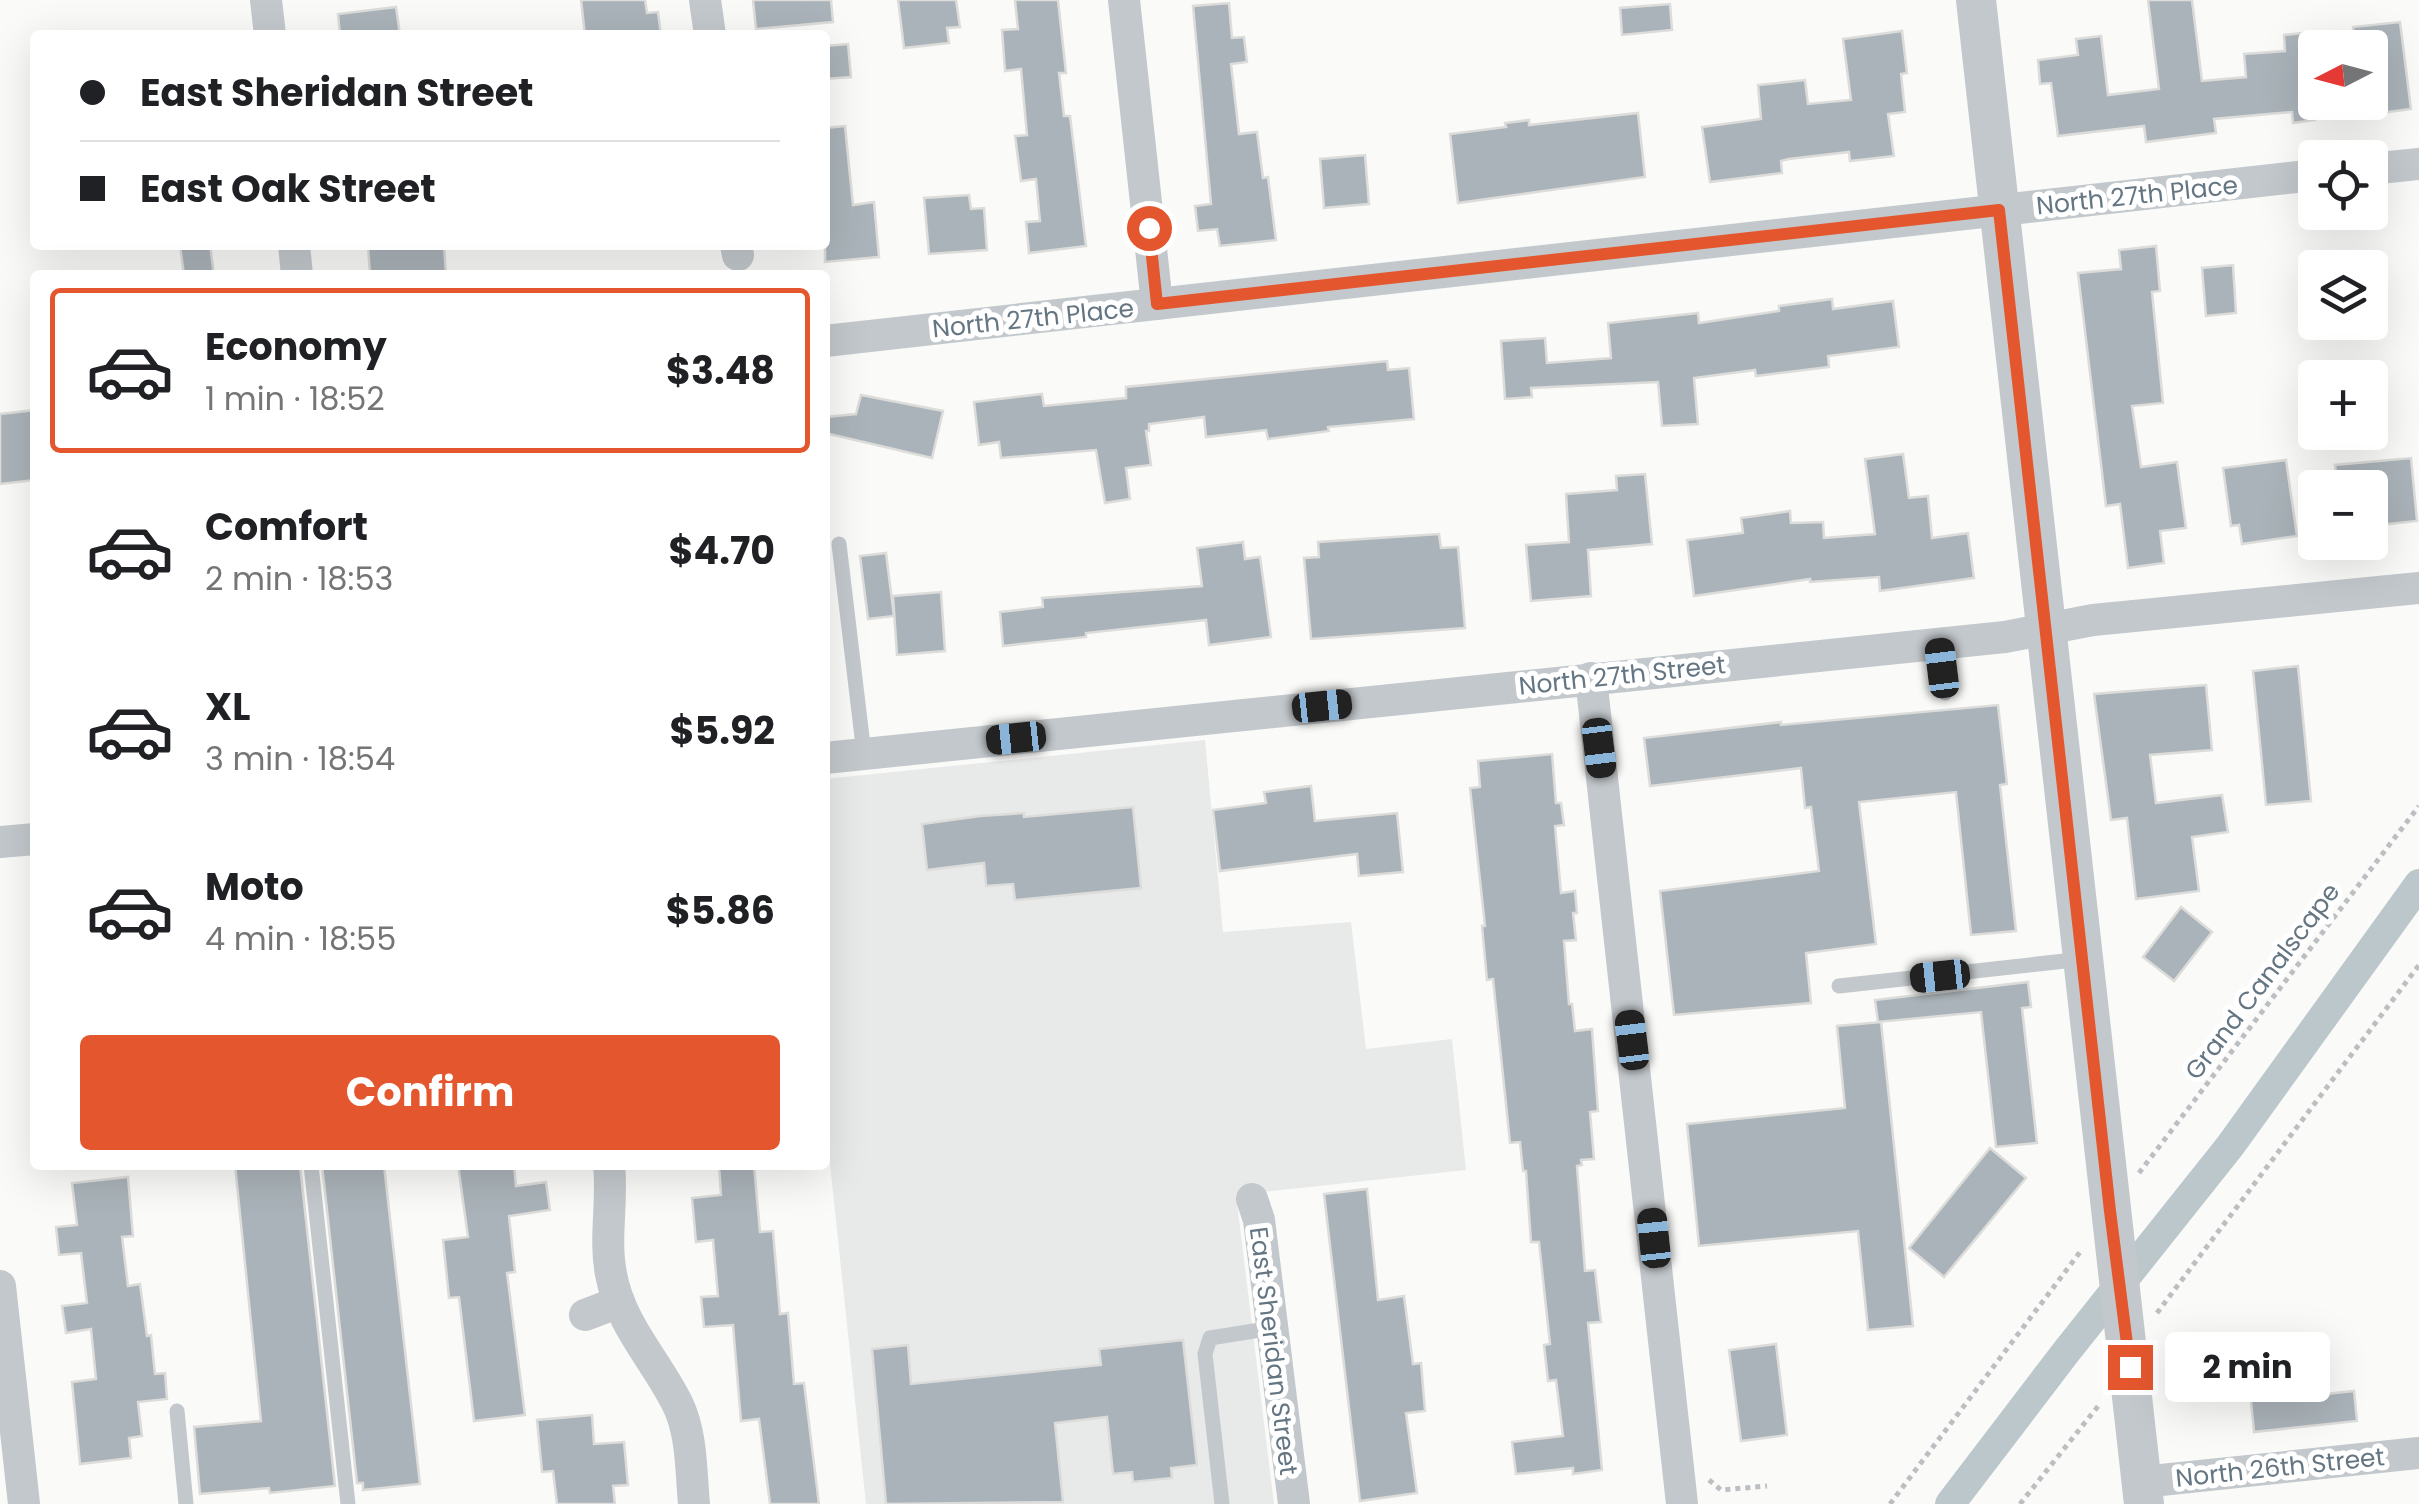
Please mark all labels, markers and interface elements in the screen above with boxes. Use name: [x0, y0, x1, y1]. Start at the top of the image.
north arrow: [2298, 30, 2388, 120]
map controls: [2298, 30, 2388, 560]
text: East Sheridan Street: [140, 66, 534, 119]
button: locate: [2298, 140, 2388, 230]
text: East Oak Street: [140, 162, 436, 215]
street label: North 27th Place: [2034, 167, 2240, 223]
route start: [1127, 206, 1172, 251]
button: layers: [2298, 250, 2388, 340]
street label: North 27th Place: [930, 290, 1136, 346]
text: Economy: [205, 320, 387, 373]
icon: car: [85, 326, 175, 416]
text: $3.48: [666, 344, 775, 397]
button: +: [2298, 360, 2388, 450]
text: 1 min · 18:52: [205, 376, 385, 421]
button: −: [2298, 470, 2388, 560]
text: Comfort: [205, 500, 368, 553]
icon: car: [85, 506, 175, 596]
text: $4.70: [668, 524, 775, 577]
text: 2 min · 18:53: [205, 556, 393, 601]
car: [1923, 636, 1961, 700]
street label: North 27th Street: [1517, 647, 1727, 704]
text: XL: [205, 680, 250, 733]
icon: car: [85, 686, 175, 776]
car: [1291, 688, 1353, 724]
text: $5.92: [670, 704, 775, 757]
car: [1580, 716, 1618, 780]
car: [985, 720, 1047, 756]
text: 3 min · 18:54: [205, 736, 395, 781]
text: Moto: [205, 860, 304, 913]
icon: car: [85, 866, 175, 956]
street label: Grand Canalscape: [2177, 876, 2348, 1087]
text: $5.86: [666, 884, 775, 937]
text: 4 min · 18:55: [205, 916, 396, 961]
car: [1909, 958, 1971, 994]
car: [1613, 1008, 1651, 1072]
button: Confirm: [80, 1035, 780, 1150]
car: [1636, 1207, 1672, 1269]
street label: East Sheridan Street: [1241, 1225, 1306, 1477]
callout: 2 min: [2165, 1332, 2330, 1402]
text: 2 min: [2203, 1344, 2292, 1389]
route end: [2108, 1345, 2153, 1390]
street label: North 26th Street: [2174, 1439, 2386, 1496]

